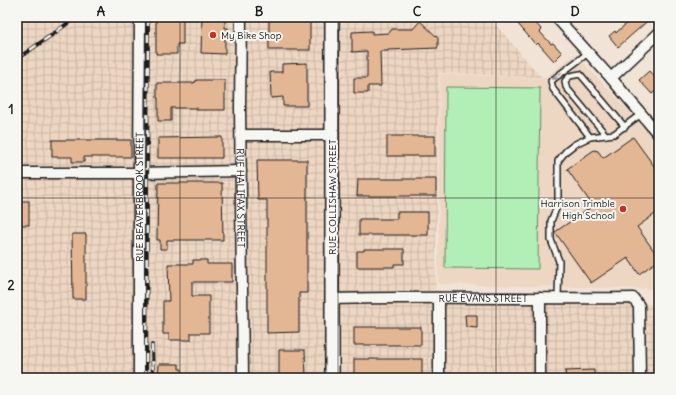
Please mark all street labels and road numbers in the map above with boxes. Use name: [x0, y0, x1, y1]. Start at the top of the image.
street label: RUE BEAVERBROOK STREET: [132, 132, 146, 262]
street label: RUE COLLISHAW STREET: [326, 139, 339, 255]
street label: RUE HALIFAX STREET: [234, 148, 248, 248]
street label: RUE EVANS STREET: [439, 291, 527, 305]

